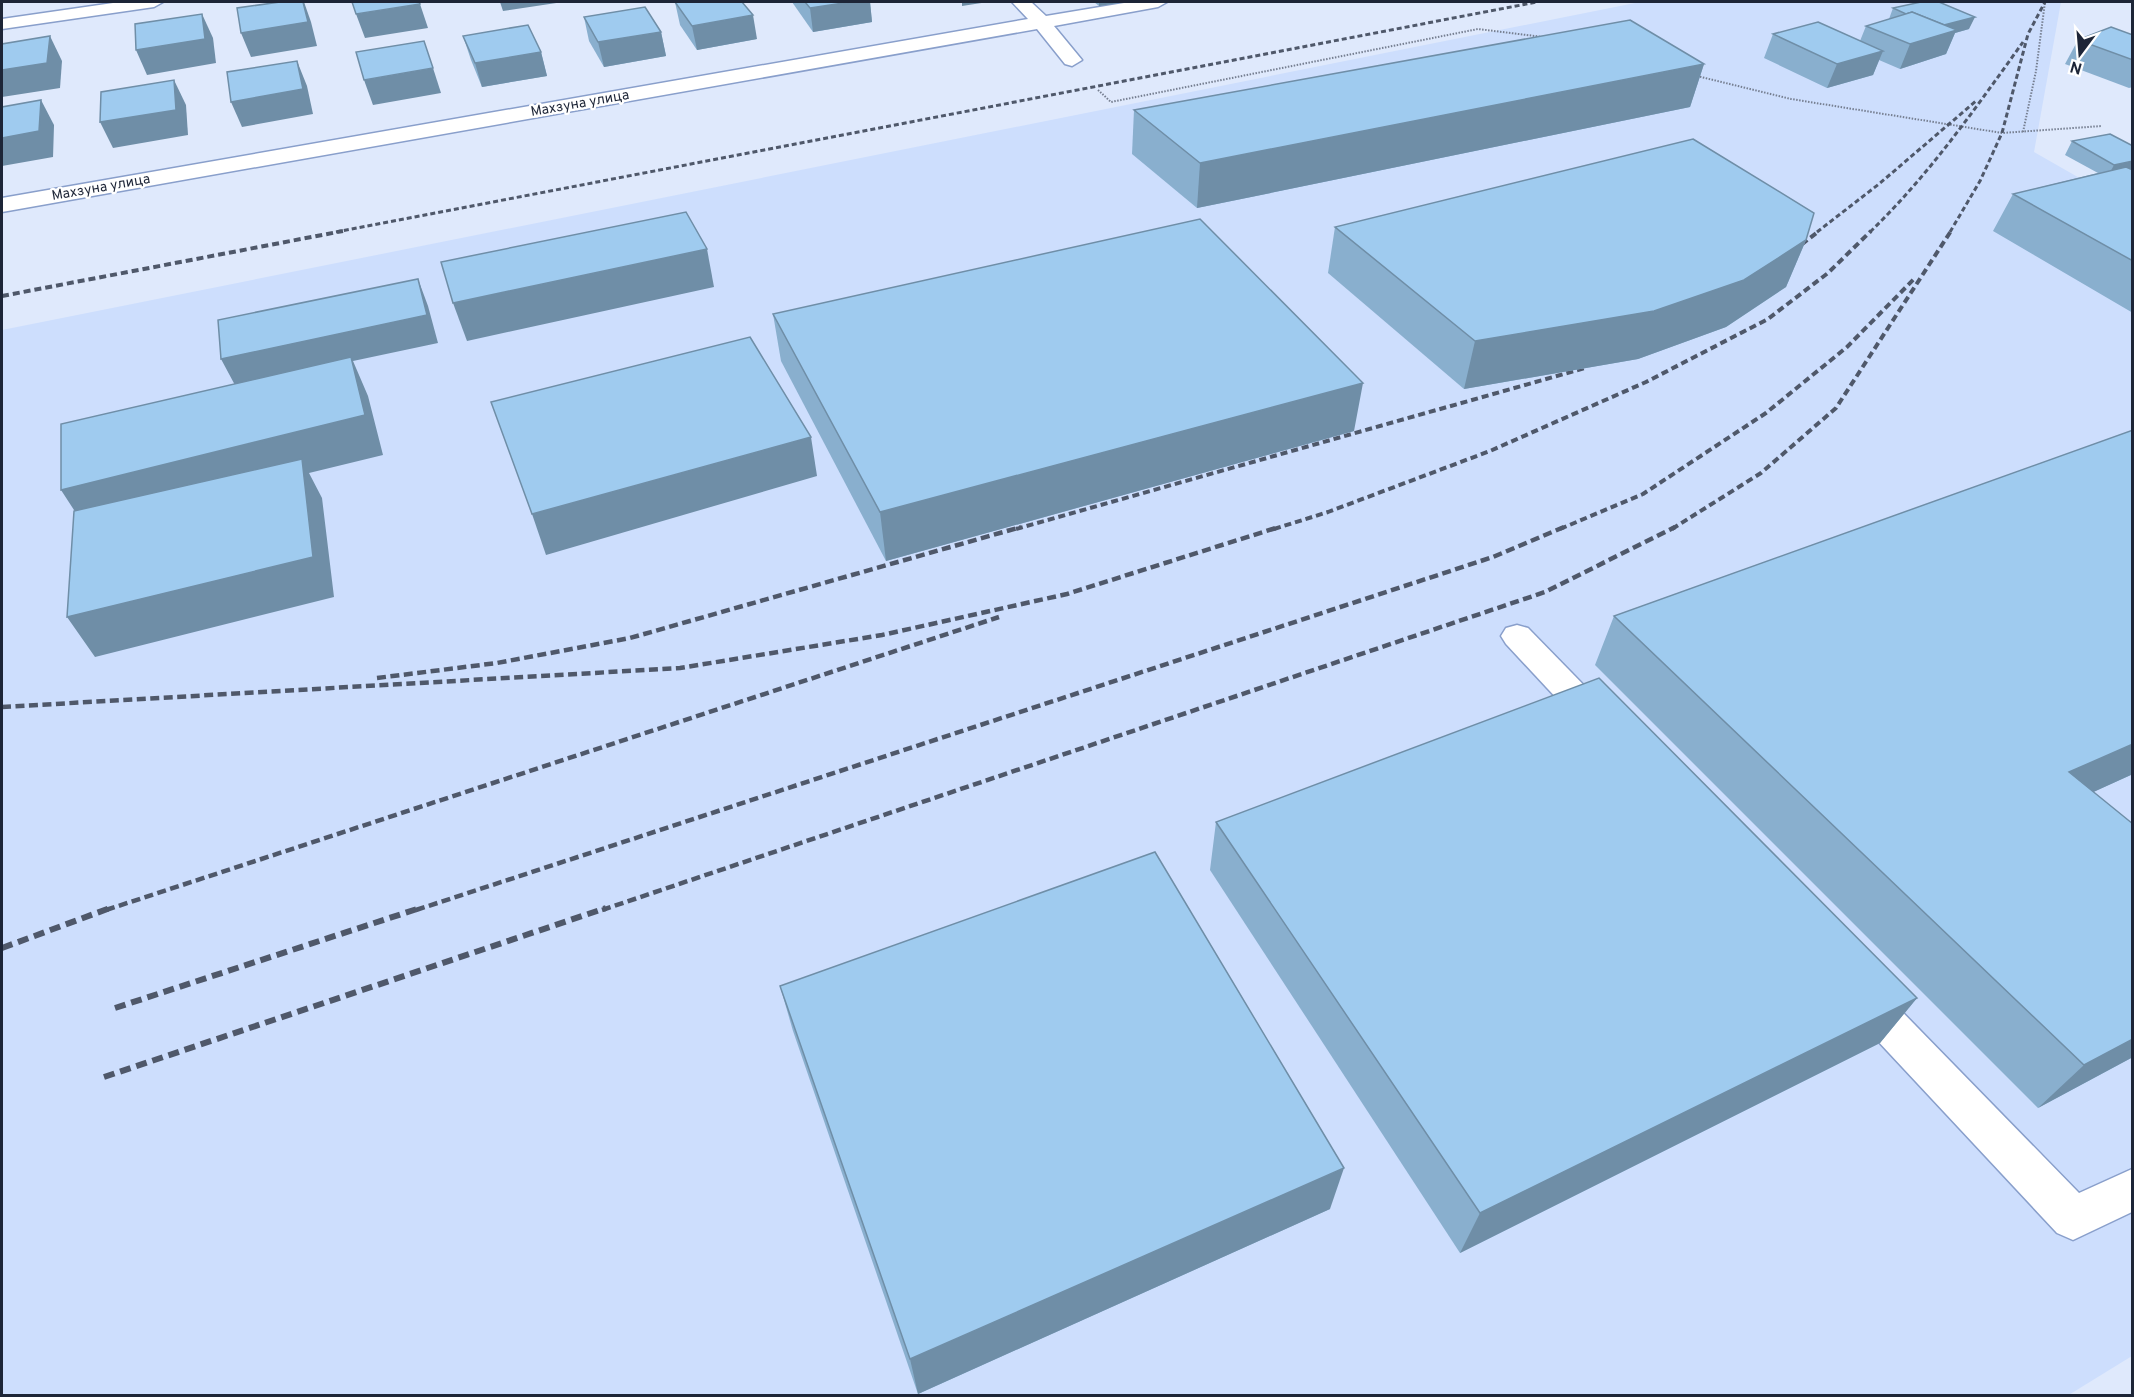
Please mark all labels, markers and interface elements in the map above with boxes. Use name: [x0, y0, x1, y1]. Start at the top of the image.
north arrow: [2050, 24, 2110, 84]
text: N: [2068, 55, 2085, 78]
street label: Махзуна улица: [529, 87, 631, 121]
street label: Махзуна улица: [50, 171, 152, 205]

